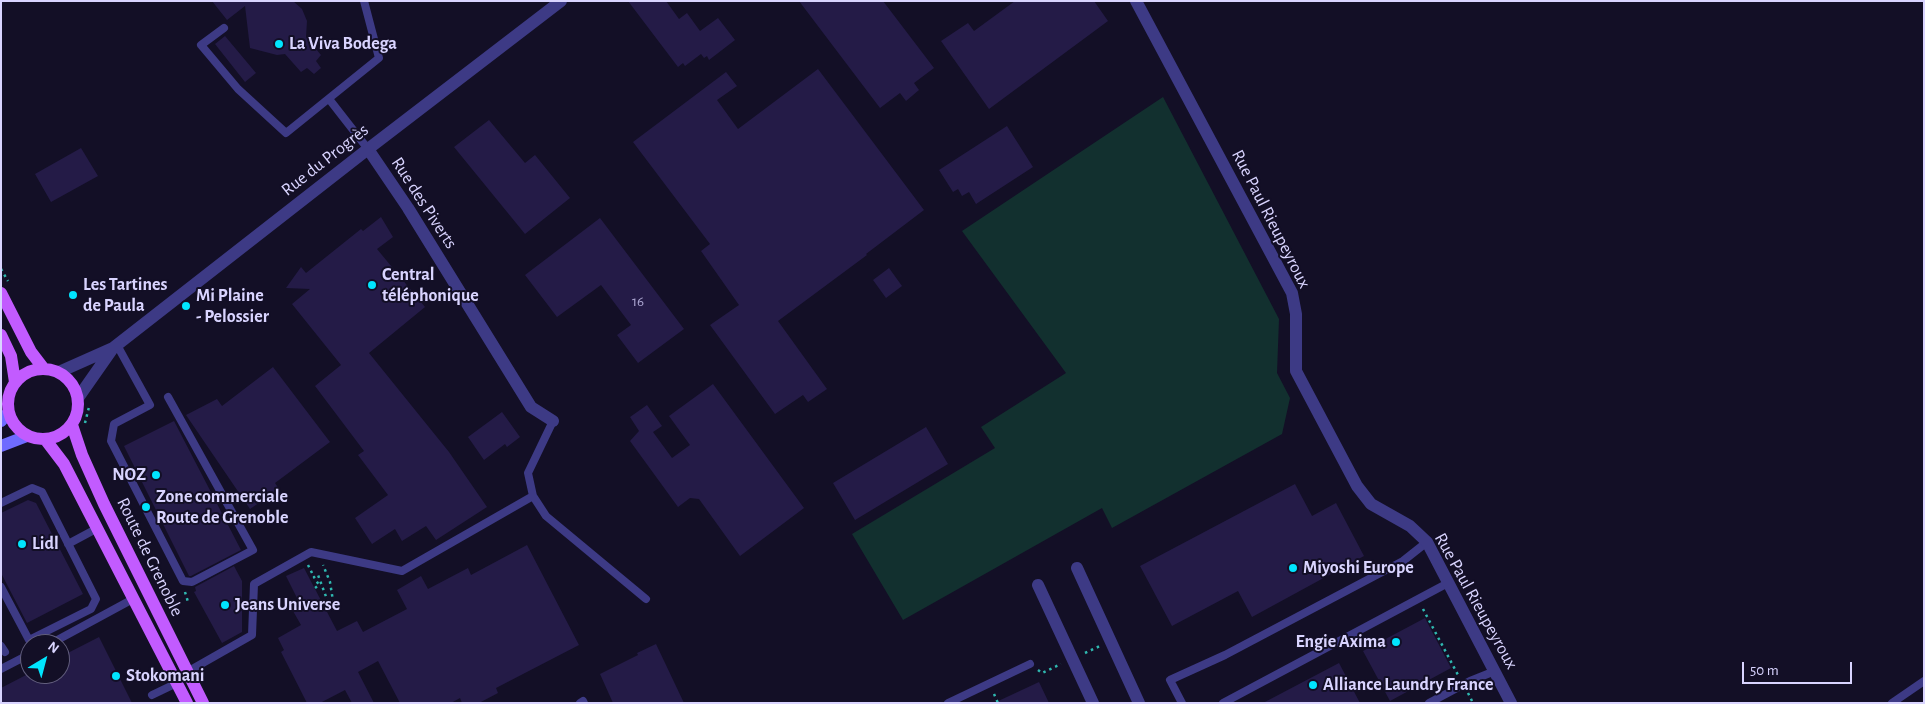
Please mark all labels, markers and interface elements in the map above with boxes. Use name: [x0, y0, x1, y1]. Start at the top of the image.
place label: La Viva Bodega: [289, 33, 397, 55]
marker: La Viva Bodega: [273, 38, 285, 50]
street label: Rue du Progrès: [277, 119, 373, 201]
street label: Rue Paul Rieupeyroux: [1227, 146, 1315, 292]
street label: Rue des Piverts: [386, 153, 462, 253]
place label: Central téléphonique: [382, 264, 479, 306]
place label: Les Tartines de Paula: [83, 274, 167, 316]
marker: Central téléphonique: [366, 279, 378, 291]
place label: Mi Plaine - Pelossier: [196, 285, 269, 328]
marker: Les Tartines de Paula: [67, 289, 79, 301]
house number: 16: [632, 292, 644, 310]
marker: Mi Plaine - Pelossier: [180, 300, 192, 312]
place label: NOZ: [112, 464, 146, 486]
marker: NOZ: [150, 469, 162, 481]
place label: Zone commerciale Route de Grenoble: [156, 486, 288, 528]
street label: Route de Grenoble: [112, 494, 188, 620]
marker: Zone commerciale Route de Grenoble: [140, 501, 152, 513]
street label: Rue Paul Rieupeyroux: [1430, 529, 1522, 673]
place label: Lidl: [32, 533, 59, 555]
marker: Lidl: [16, 538, 28, 550]
place label: Miyoshi Europe: [1303, 557, 1414, 579]
marker: Miyoshi Europe: [1287, 562, 1299, 574]
place label: Jeans Universe: [235, 594, 340, 616]
marker: Jeans Universe: [219, 599, 231, 611]
place label: Engie Axima: [1296, 631, 1386, 653]
north arrow: [20, 634, 70, 684]
marker: Engie Axima: [1390, 636, 1402, 648]
text: N: [45, 639, 62, 656]
scale bar: [1745, 652, 1855, 684]
text: 50 m: [1750, 663, 1779, 678]
place label: Stokomani: [126, 665, 205, 687]
marker: Stokomani: [110, 670, 122, 682]
place label: Alliance Laundry France: [1323, 674, 1494, 696]
marker: Alliance Laundry France: [1307, 679, 1319, 691]

